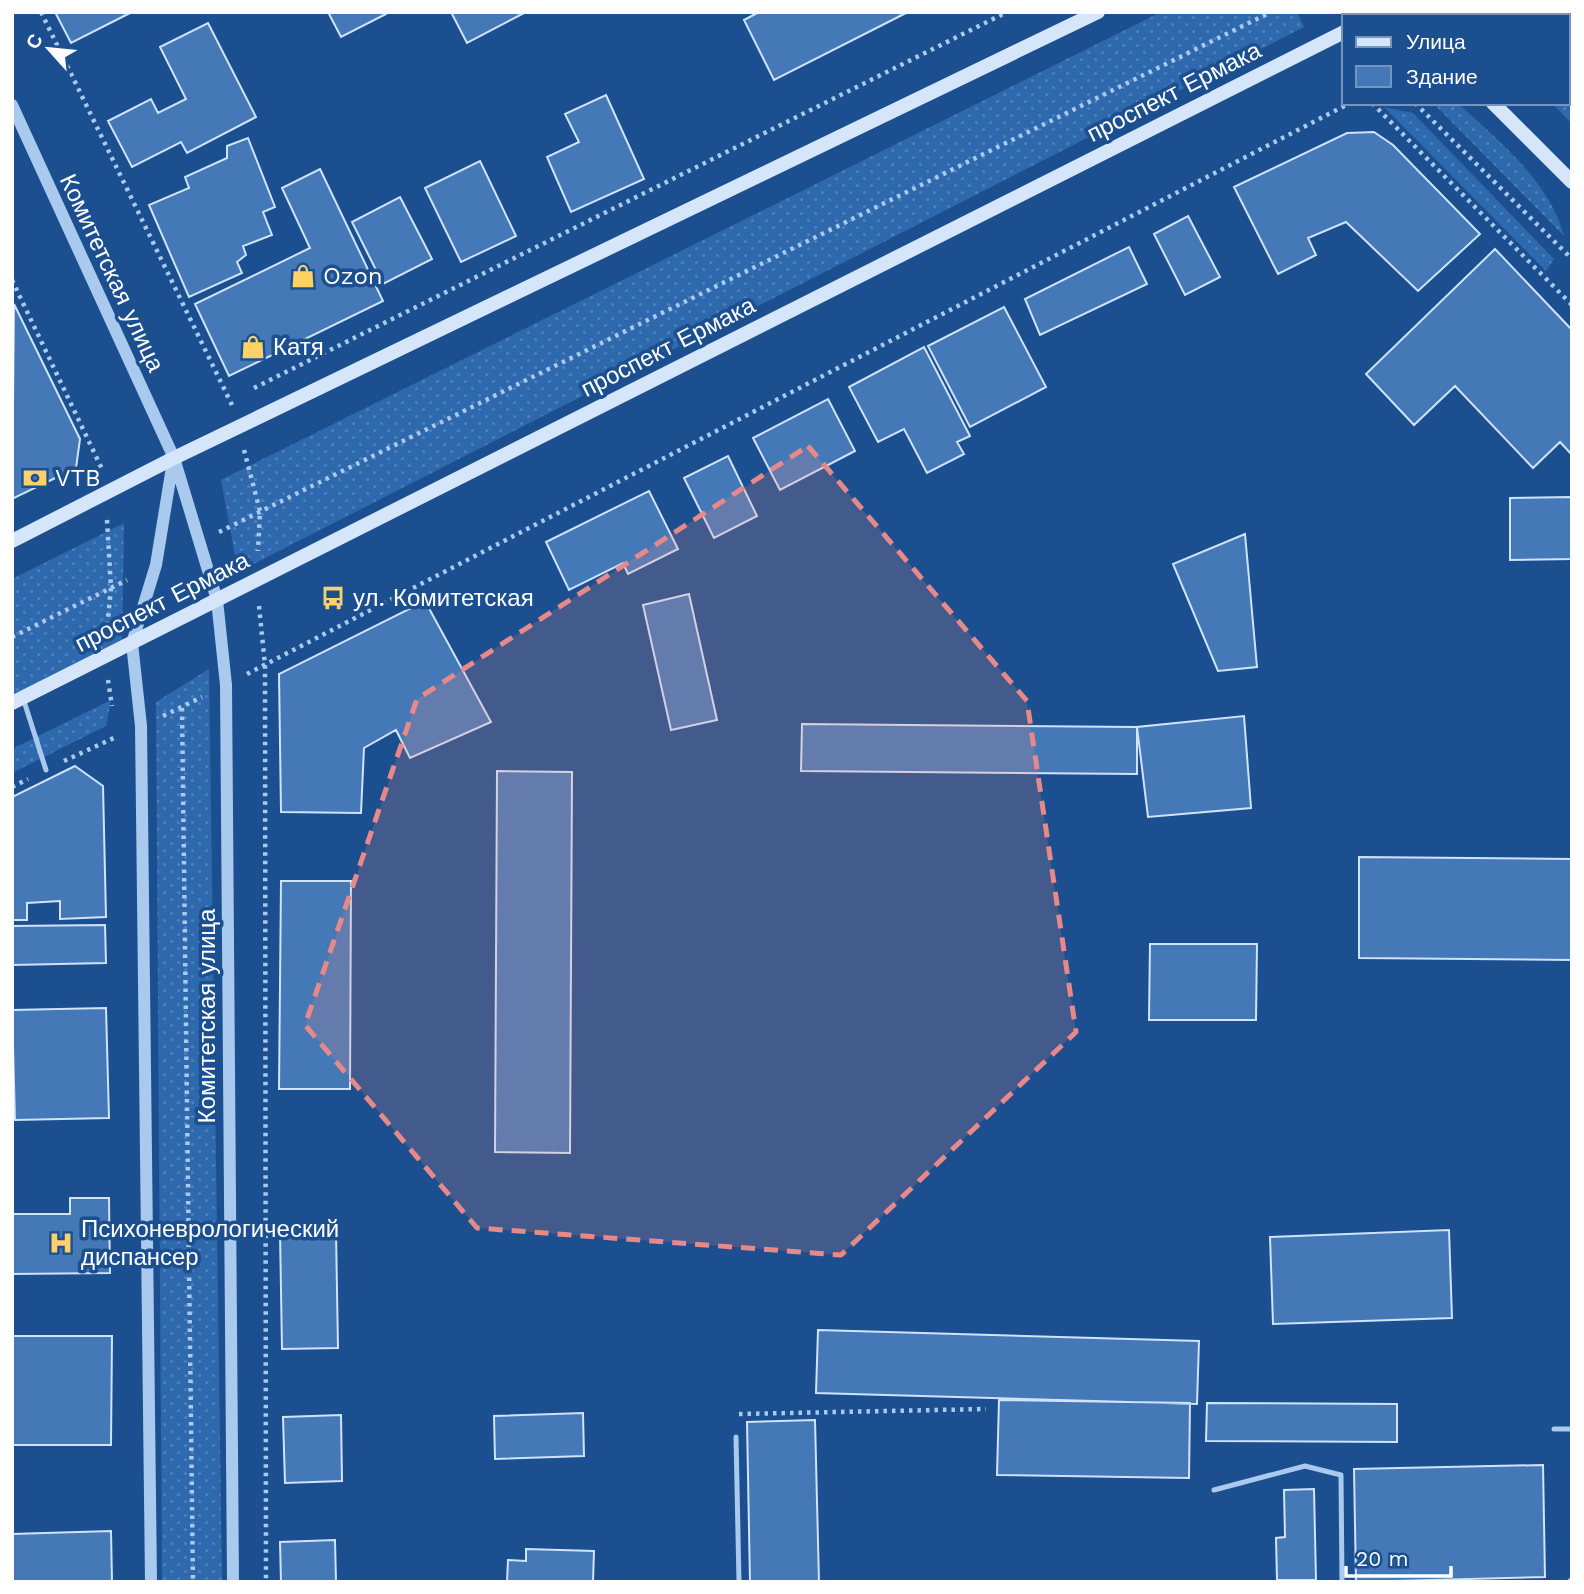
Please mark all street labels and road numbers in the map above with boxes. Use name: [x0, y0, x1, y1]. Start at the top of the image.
street label: проспект Ермака: [1082, 36, 1266, 148]
street label: Комитетская улица: [54, 170, 170, 377]
street label: проспект Ермака: [576, 291, 760, 403]
street label: проспект Ермака: [70, 546, 254, 658]
street label: Комитетская улица: [193, 908, 221, 1123]

